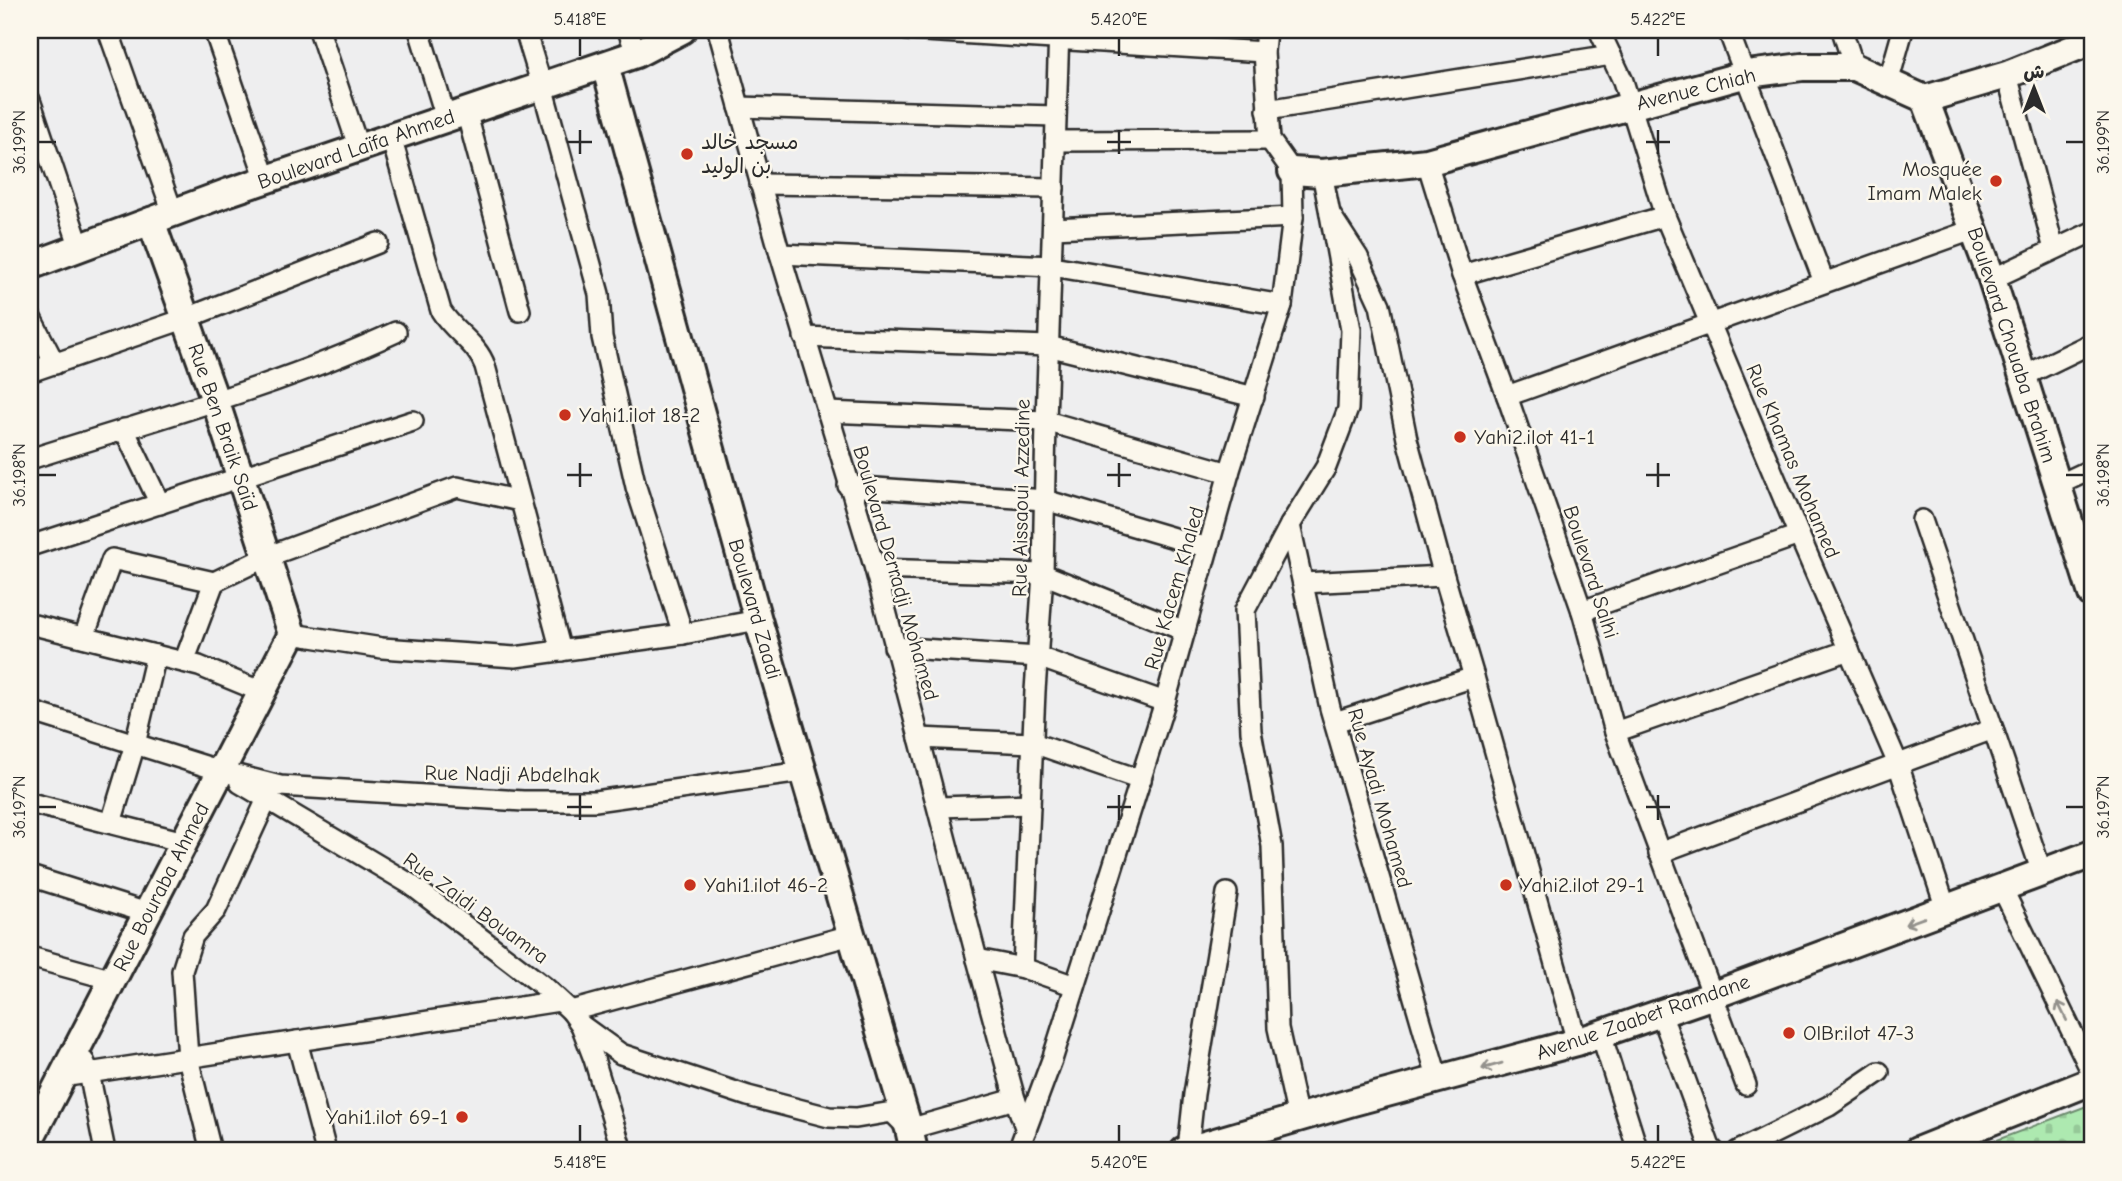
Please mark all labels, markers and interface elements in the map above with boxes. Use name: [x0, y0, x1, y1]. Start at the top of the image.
text: 5.418°E: [554, 9, 607, 30]
text: 5.420°E: [1091, 9, 1148, 30]
text: 5.422°E: [1630, 9, 1686, 30]
north arrow: [2000, 52, 2070, 122]
text: ش: [2024, 61, 2045, 83]
street label: Avenue Chiah: [1634, 63, 1758, 115]
street label: Boulevard Laïfa Ahmed: [254, 104, 458, 194]
text: 36.199°N: [9, 110, 30, 174]
text: 36.199°N: [2093, 110, 2114, 174]
place label: مسجد خالد بن الوليد: [701, 130, 799, 180]
marker: مسجد خالد بن الوليد: [679, 146, 695, 162]
place label: Mosquée Imam Malek: [1867, 157, 1982, 205]
marker: Mosquée Imam Malek: [1988, 173, 2004, 189]
street label: Boulevard Chouaba Brahim: [1963, 224, 2061, 466]
street label: Rue Ben Braik Saïd: [183, 340, 263, 514]
street label: Rue Khamas Mohamed: [1741, 360, 1845, 562]
street label: Rue Aissaoui Azzedine: [1007, 399, 1035, 597]
place label: Yahi1.ilot 18-2: [579, 403, 700, 427]
marker: Yahi1.ilot 18-2: [557, 407, 573, 423]
place label: Yahi2.ilot 41-1: [1474, 425, 1595, 449]
marker: Yahi2.ilot 41-1: [1452, 429, 1468, 445]
text: 36.198°N: [9, 443, 30, 507]
street label: Boulevard Derradji Mohamed: [848, 443, 944, 703]
text: 36.198°N: [2093, 443, 2114, 507]
street label: Boulevard Salhi: [1558, 503, 1624, 641]
street label: Rue Kacem Khaled: [1139, 504, 1209, 672]
street label: Boulevard Zaadi: [724, 536, 786, 682]
street label: Rue Ayadi Mohamed: [1343, 705, 1417, 891]
street label: Rue Nadji Abdelhak: [424, 760, 600, 788]
text: 36.197°N: [9, 775, 30, 839]
text: 36.197°N: [2093, 775, 2114, 839]
street label: Rue Bouraba Ahmed: [108, 799, 214, 975]
street label: Rue Zaidi Bouamra: [399, 847, 553, 969]
place label: Yahi1.ilot 46-2: [704, 873, 828, 897]
place label: Yahi2.ilot 29-1: [1520, 873, 1644, 897]
marker: Yahi1.ilot 46-2: [682, 877, 698, 893]
marker: Yahi2.ilot 29-1: [1498, 877, 1514, 893]
one-way arrow: [1905, 916, 1927, 928]
street label: Avenue Zaabet Ramdane: [1533, 969, 1753, 1065]
one-way arrow: [2055, 1001, 2069, 1022]
place label: OlBr.ilot 47-3: [1803, 1021, 1914, 1045]
marker: OlBr.ilot 47-3: [1781, 1025, 1797, 1041]
one-way arrow: [1481, 1060, 1503, 1073]
place label: Yahi1.ilot 69-1: [326, 1105, 448, 1129]
marker: Yahi1.ilot 69-1: [454, 1109, 470, 1125]
text: 5.418°E: [554, 1152, 607, 1173]
text: 5.420°E: [1091, 1152, 1148, 1173]
text: 5.422°E: [1630, 1152, 1686, 1173]

